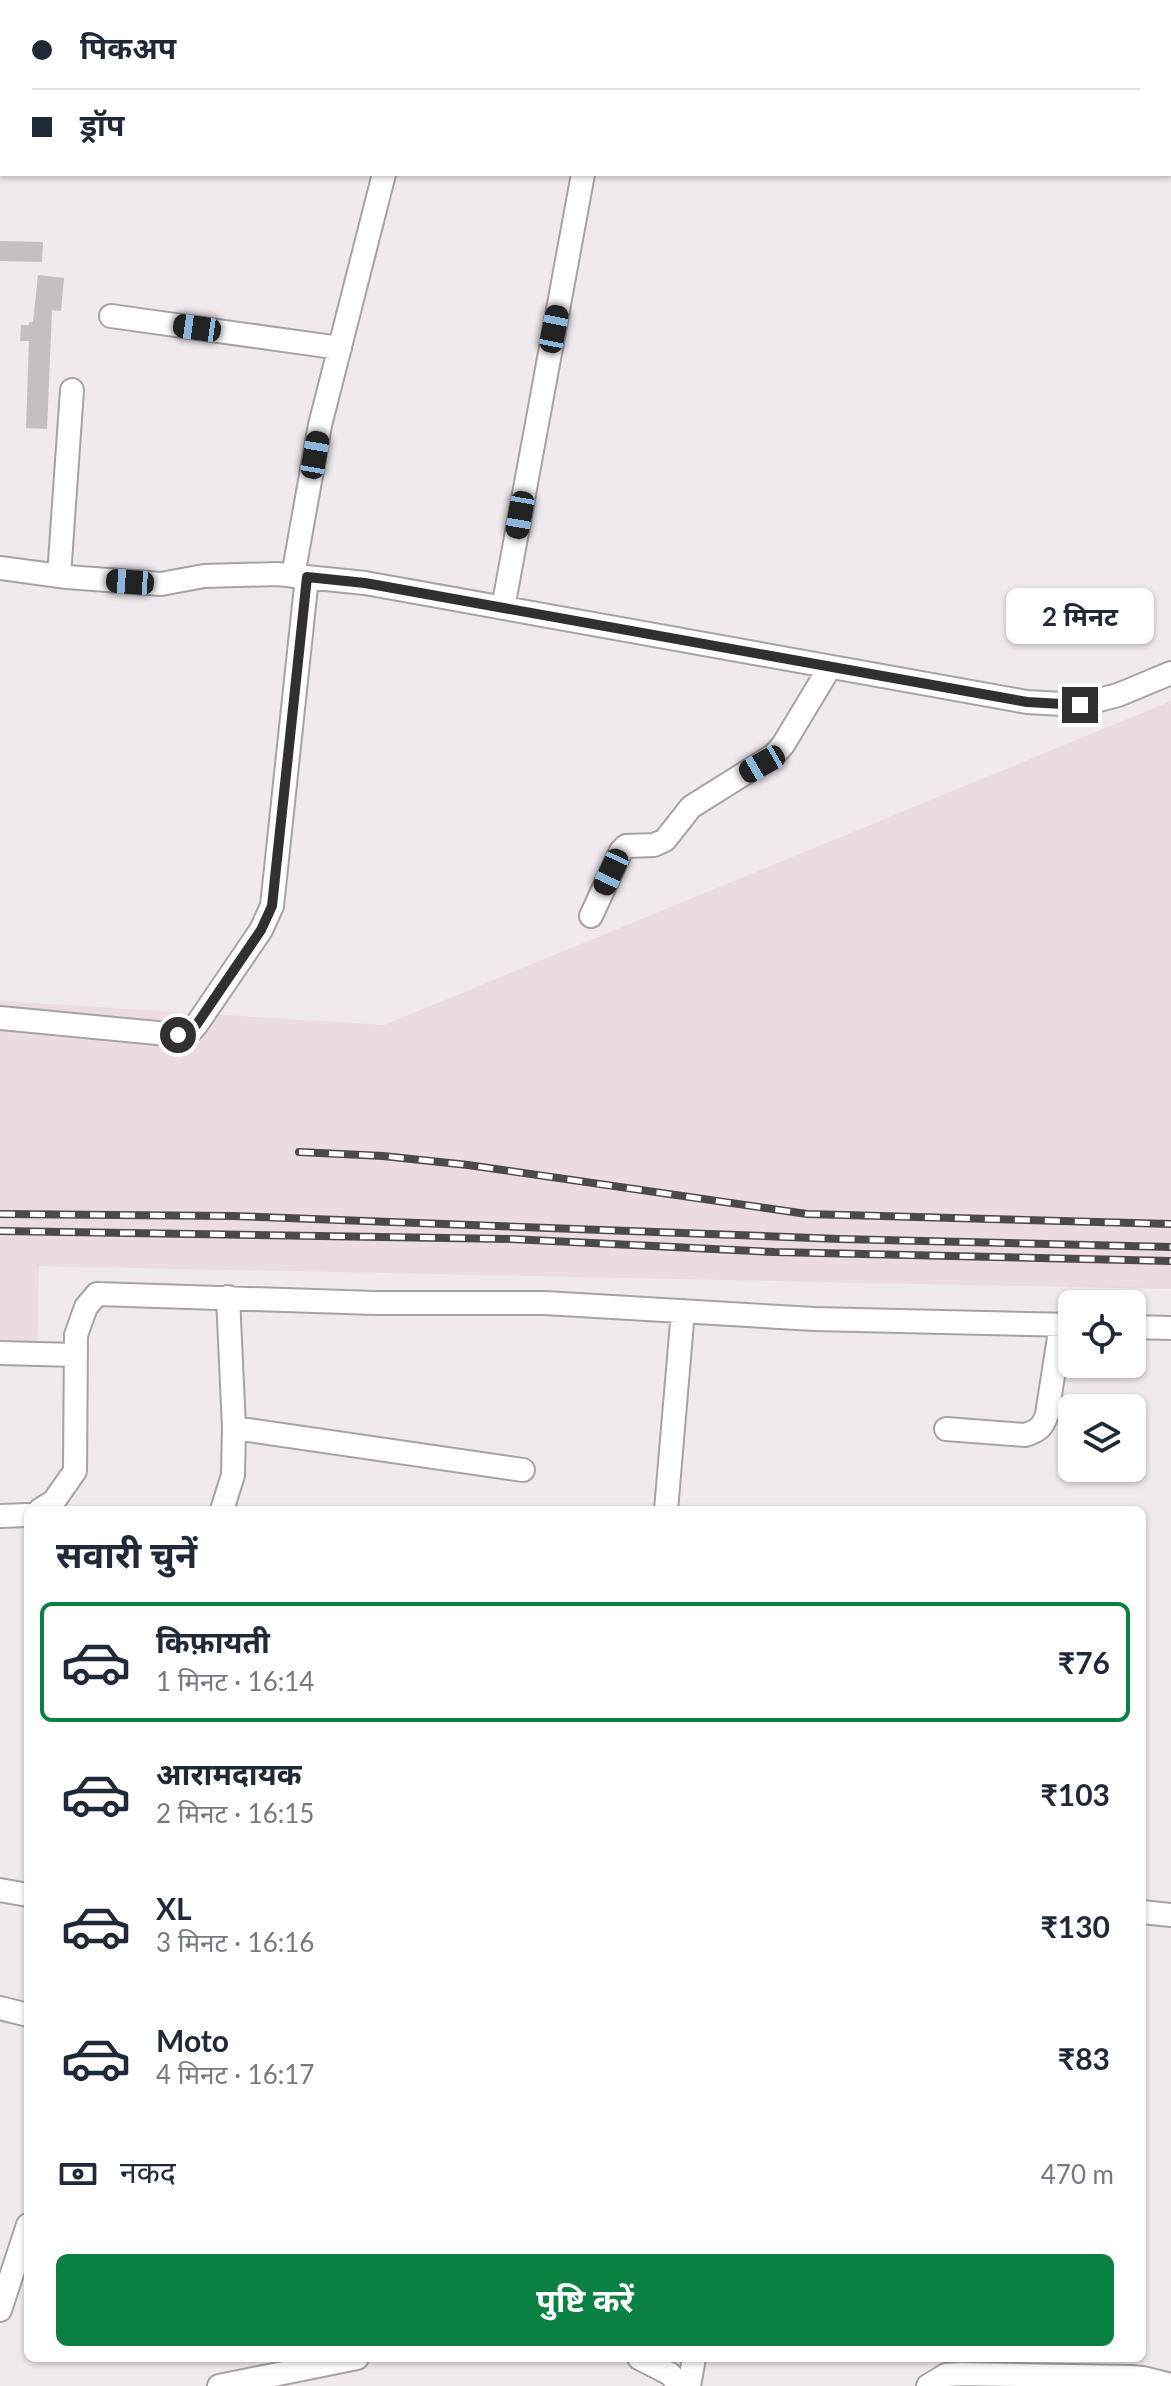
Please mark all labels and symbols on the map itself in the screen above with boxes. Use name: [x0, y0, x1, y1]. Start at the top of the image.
car: [538, 303, 570, 355]
car: [172, 313, 222, 343]
car: [299, 429, 331, 481]
car: [504, 489, 536, 541]
car: [105, 568, 155, 596]
callout: 2 मिनट: [1006, 589, 1154, 645]
route end: [1062, 687, 1098, 723]
car: [735, 742, 789, 786]
car: [590, 845, 632, 899]
route start: [160, 1017, 196, 1053]

